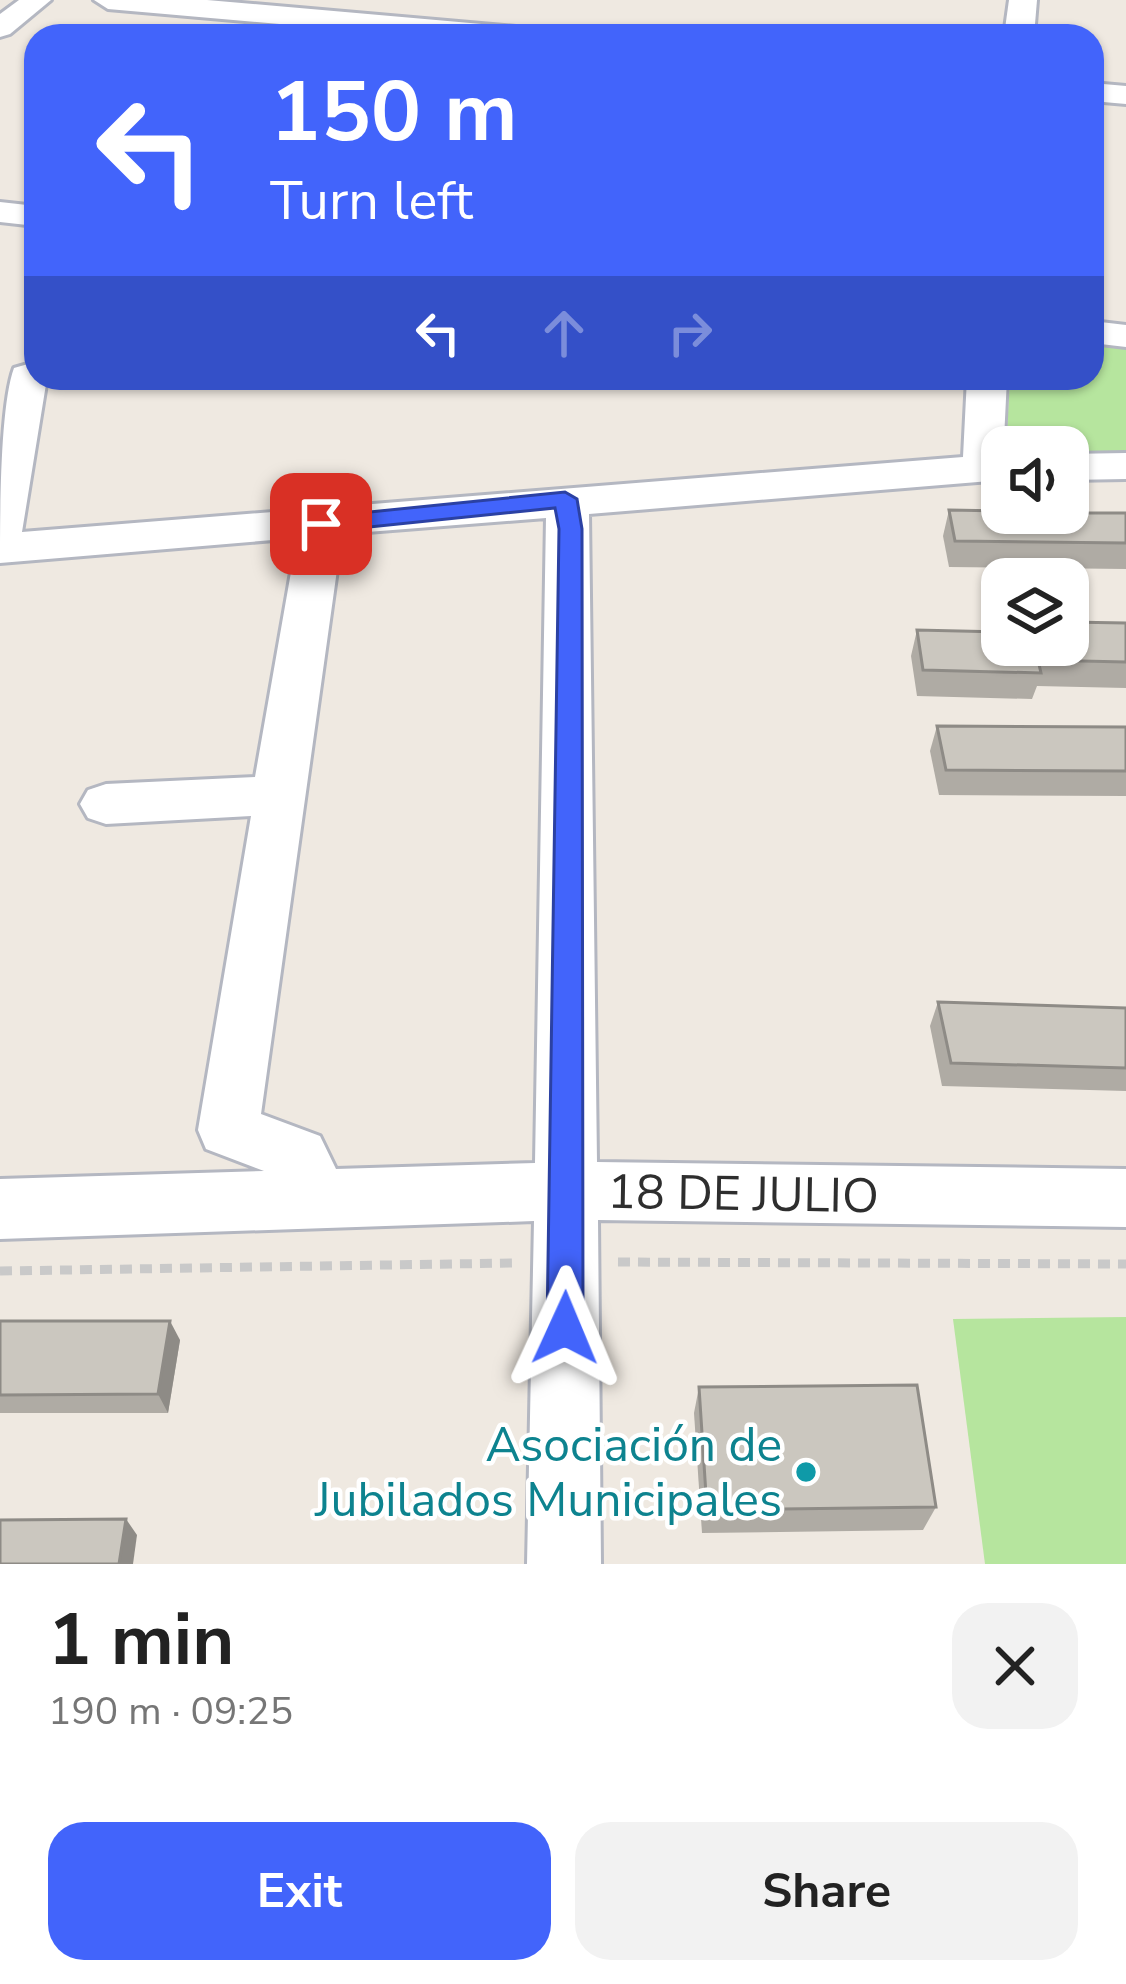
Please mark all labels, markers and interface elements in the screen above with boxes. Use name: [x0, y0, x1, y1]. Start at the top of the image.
text: 150 m: [270, 55, 518, 170]
icon: left: [72, 72, 228, 228]
text: Turn left: [270, 164, 473, 238]
icon: left: [405, 300, 471, 366]
icon: ahead: [531, 300, 597, 366]
icon: right: [657, 300, 723, 366]
map controls: [981, 426, 1089, 666]
button: sound: [981, 426, 1089, 534]
pin: [270, 473, 372, 575]
icon: arrive: [288, 491, 354, 557]
button: layers: [981, 558, 1089, 666]
street label: 18 DE JULIO: [607, 1159, 879, 1229]
position arrow: [502, 1265, 628, 1391]
place label: Asociación de Jubilados Municipales: [314, 1412, 782, 1533]
marker: Asociación de Jubilados Municipales: [793, 1459, 819, 1485]
text: 1 min: [48, 1591, 234, 1689]
button: close: [952, 1603, 1078, 1729]
text: 190 m · 09:25: [48, 1685, 293, 1738]
button: Exit: [48, 1822, 551, 1960]
button: Share: [575, 1822, 1078, 1960]

